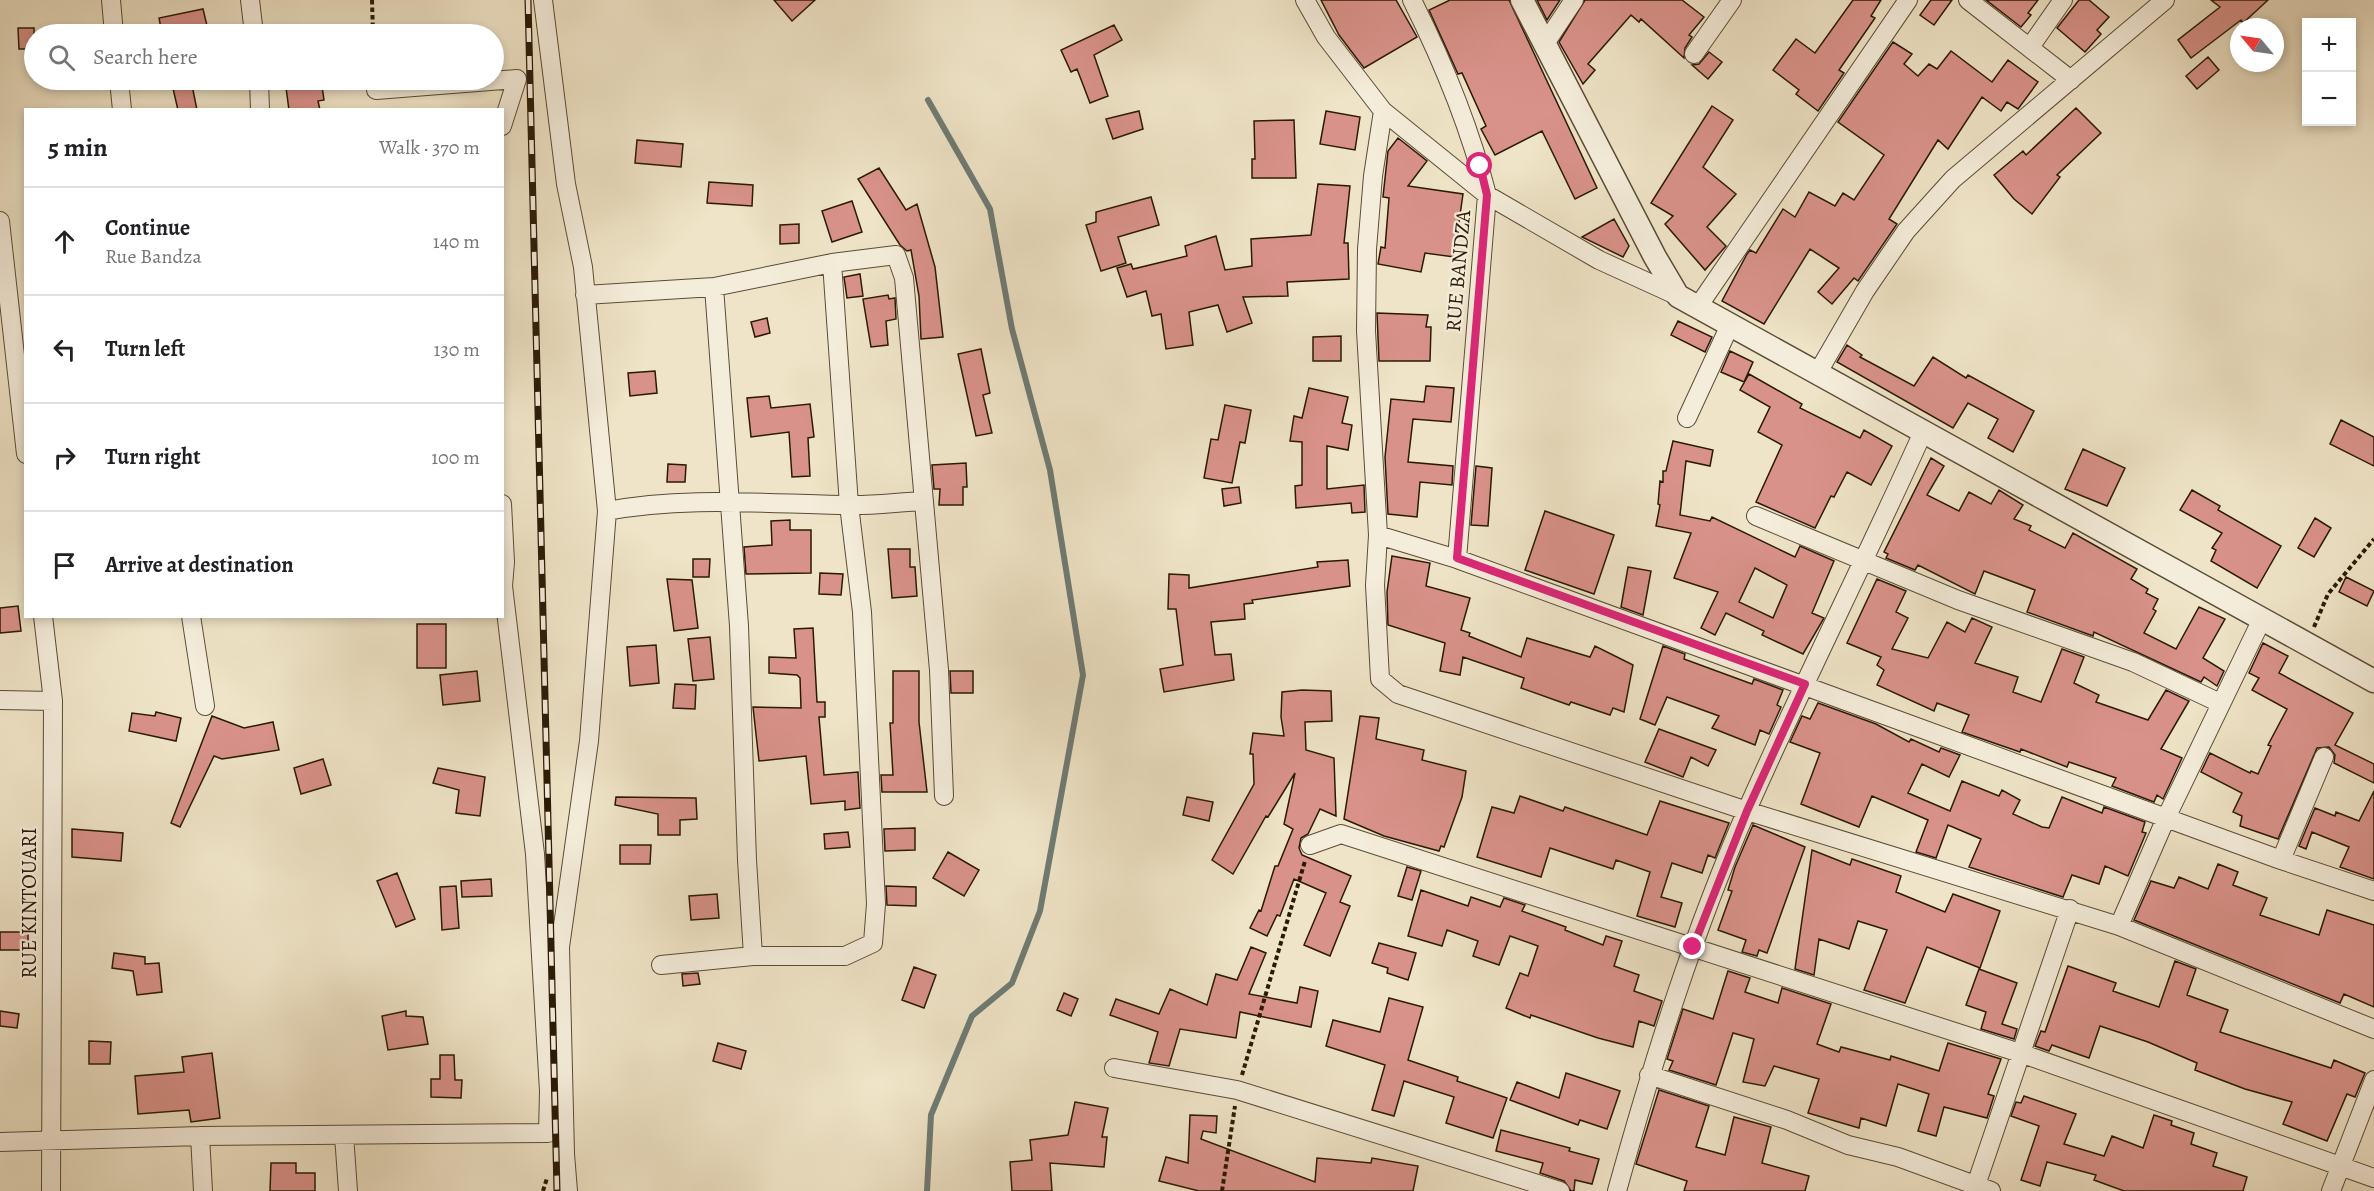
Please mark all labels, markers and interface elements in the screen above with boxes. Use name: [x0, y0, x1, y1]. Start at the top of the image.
north arrow: [2230, 18, 2284, 72]
map controls: [2302, 18, 2356, 126]
button: +: [2302, 18, 2356, 72]
search box: [24, 24, 504, 90]
icon: search: [45, 41, 78, 74]
text: Search here: [93, 42, 198, 72]
button: −: [2302, 72, 2356, 126]
text: 5 min: [48, 130, 108, 165]
text: Walk · 370 m: [379, 134, 480, 161]
route start: [1466, 152, 1492, 178]
street label: RUE BANDZA: [1439, 208, 1477, 333]
text: Continue: [105, 213, 190, 243]
icon: ahead: [48, 225, 81, 258]
text: 140 m: [433, 228, 480, 255]
text: Rue Bandza: [105, 243, 202, 270]
icon: left: [48, 333, 81, 366]
text: Turn left: [105, 334, 185, 364]
text: 130 m: [434, 336, 480, 363]
icon: right: [48, 441, 81, 474]
text: Turn right: [105, 442, 201, 472]
text: 100 m: [431, 444, 480, 471]
icon: arrive: [48, 549, 81, 582]
text: Arrive at destination: [105, 550, 294, 580]
street label: RUE KINTOUARI: [15, 827, 43, 979]
route end: [1679, 933, 1705, 959]

